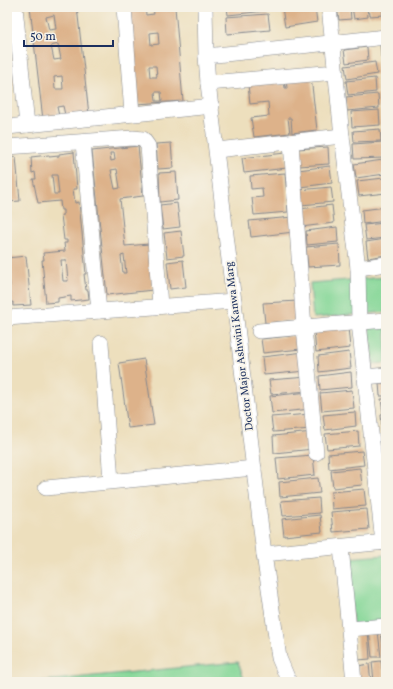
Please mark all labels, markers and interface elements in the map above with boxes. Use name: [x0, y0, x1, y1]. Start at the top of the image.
scale bar: [24, 22, 113, 48]
text: 50 m: [30, 29, 56, 45]
street label: Doctor Major Ashwini Kanwa Marg: [222, 260, 258, 431]

